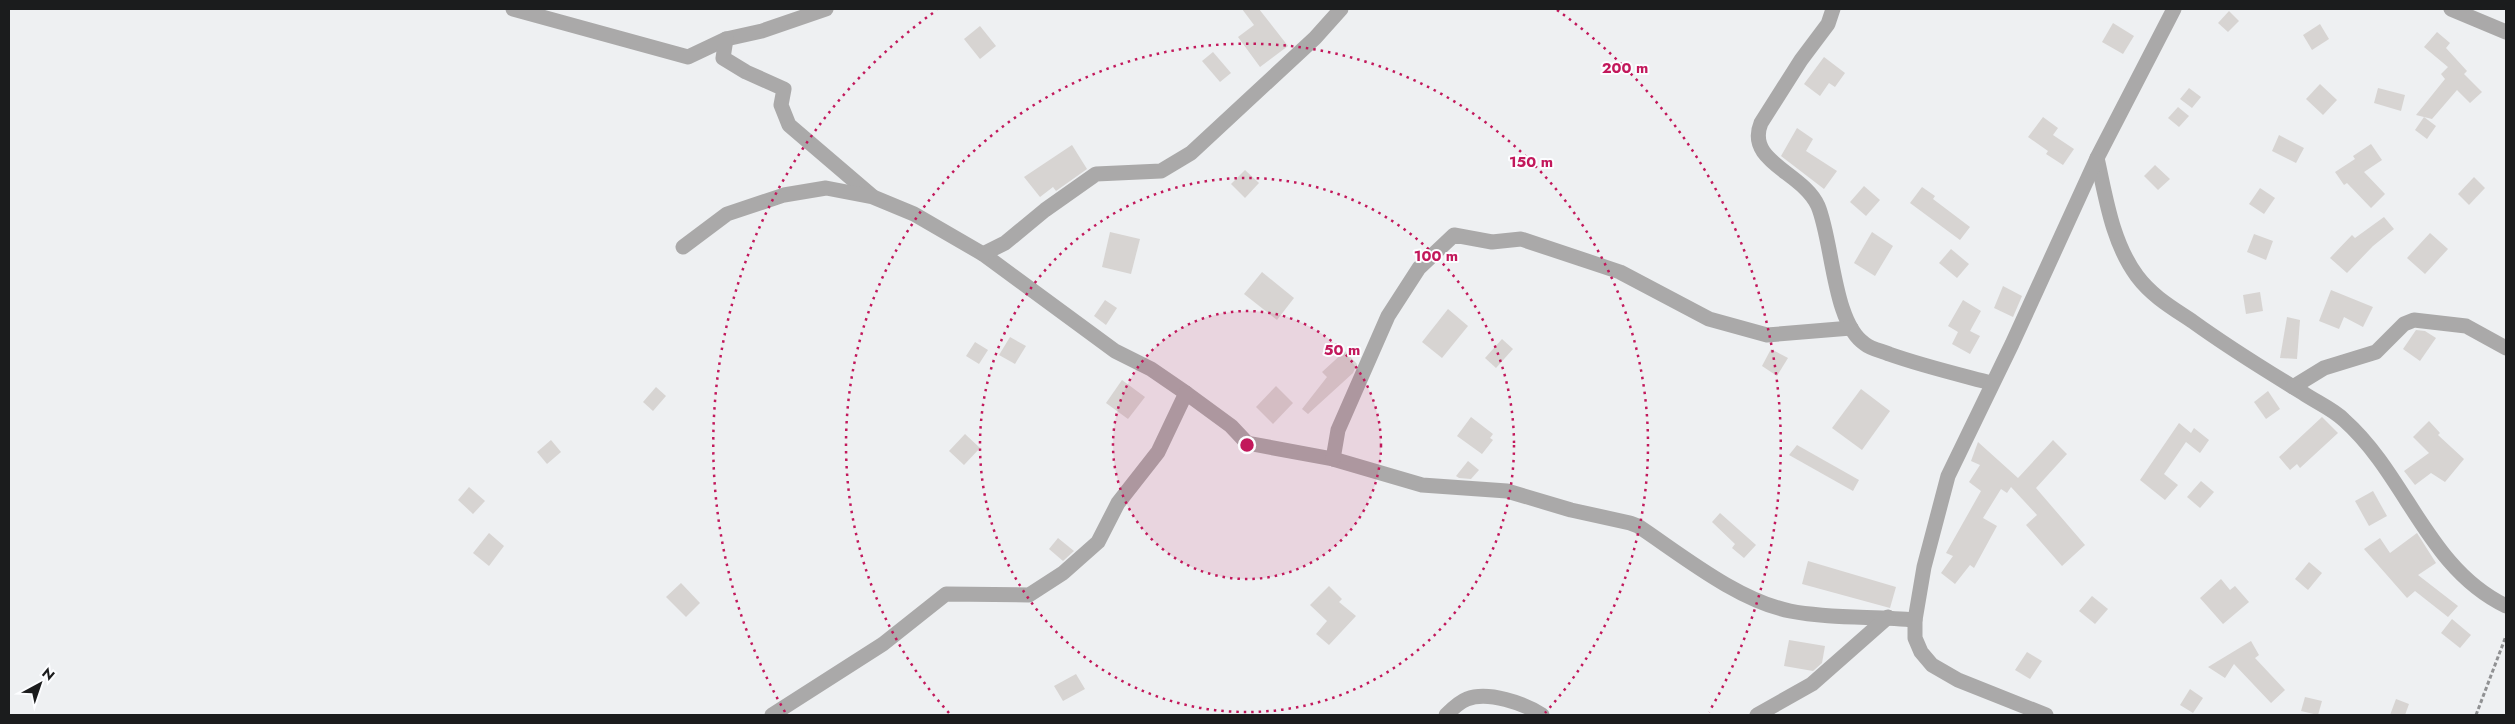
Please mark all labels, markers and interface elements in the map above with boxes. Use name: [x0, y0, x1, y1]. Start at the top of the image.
text: 200 m: [1602, 57, 1648, 79]
text: 150 m: [1509, 151, 1553, 173]
text: 100 m: [1414, 245, 1458, 267]
text: 50 m: [1324, 339, 1360, 361]
centre of rings: [1238, 436, 1256, 454]
north arrow: [15, 659, 65, 709]
text: N: [38, 663, 59, 685]

